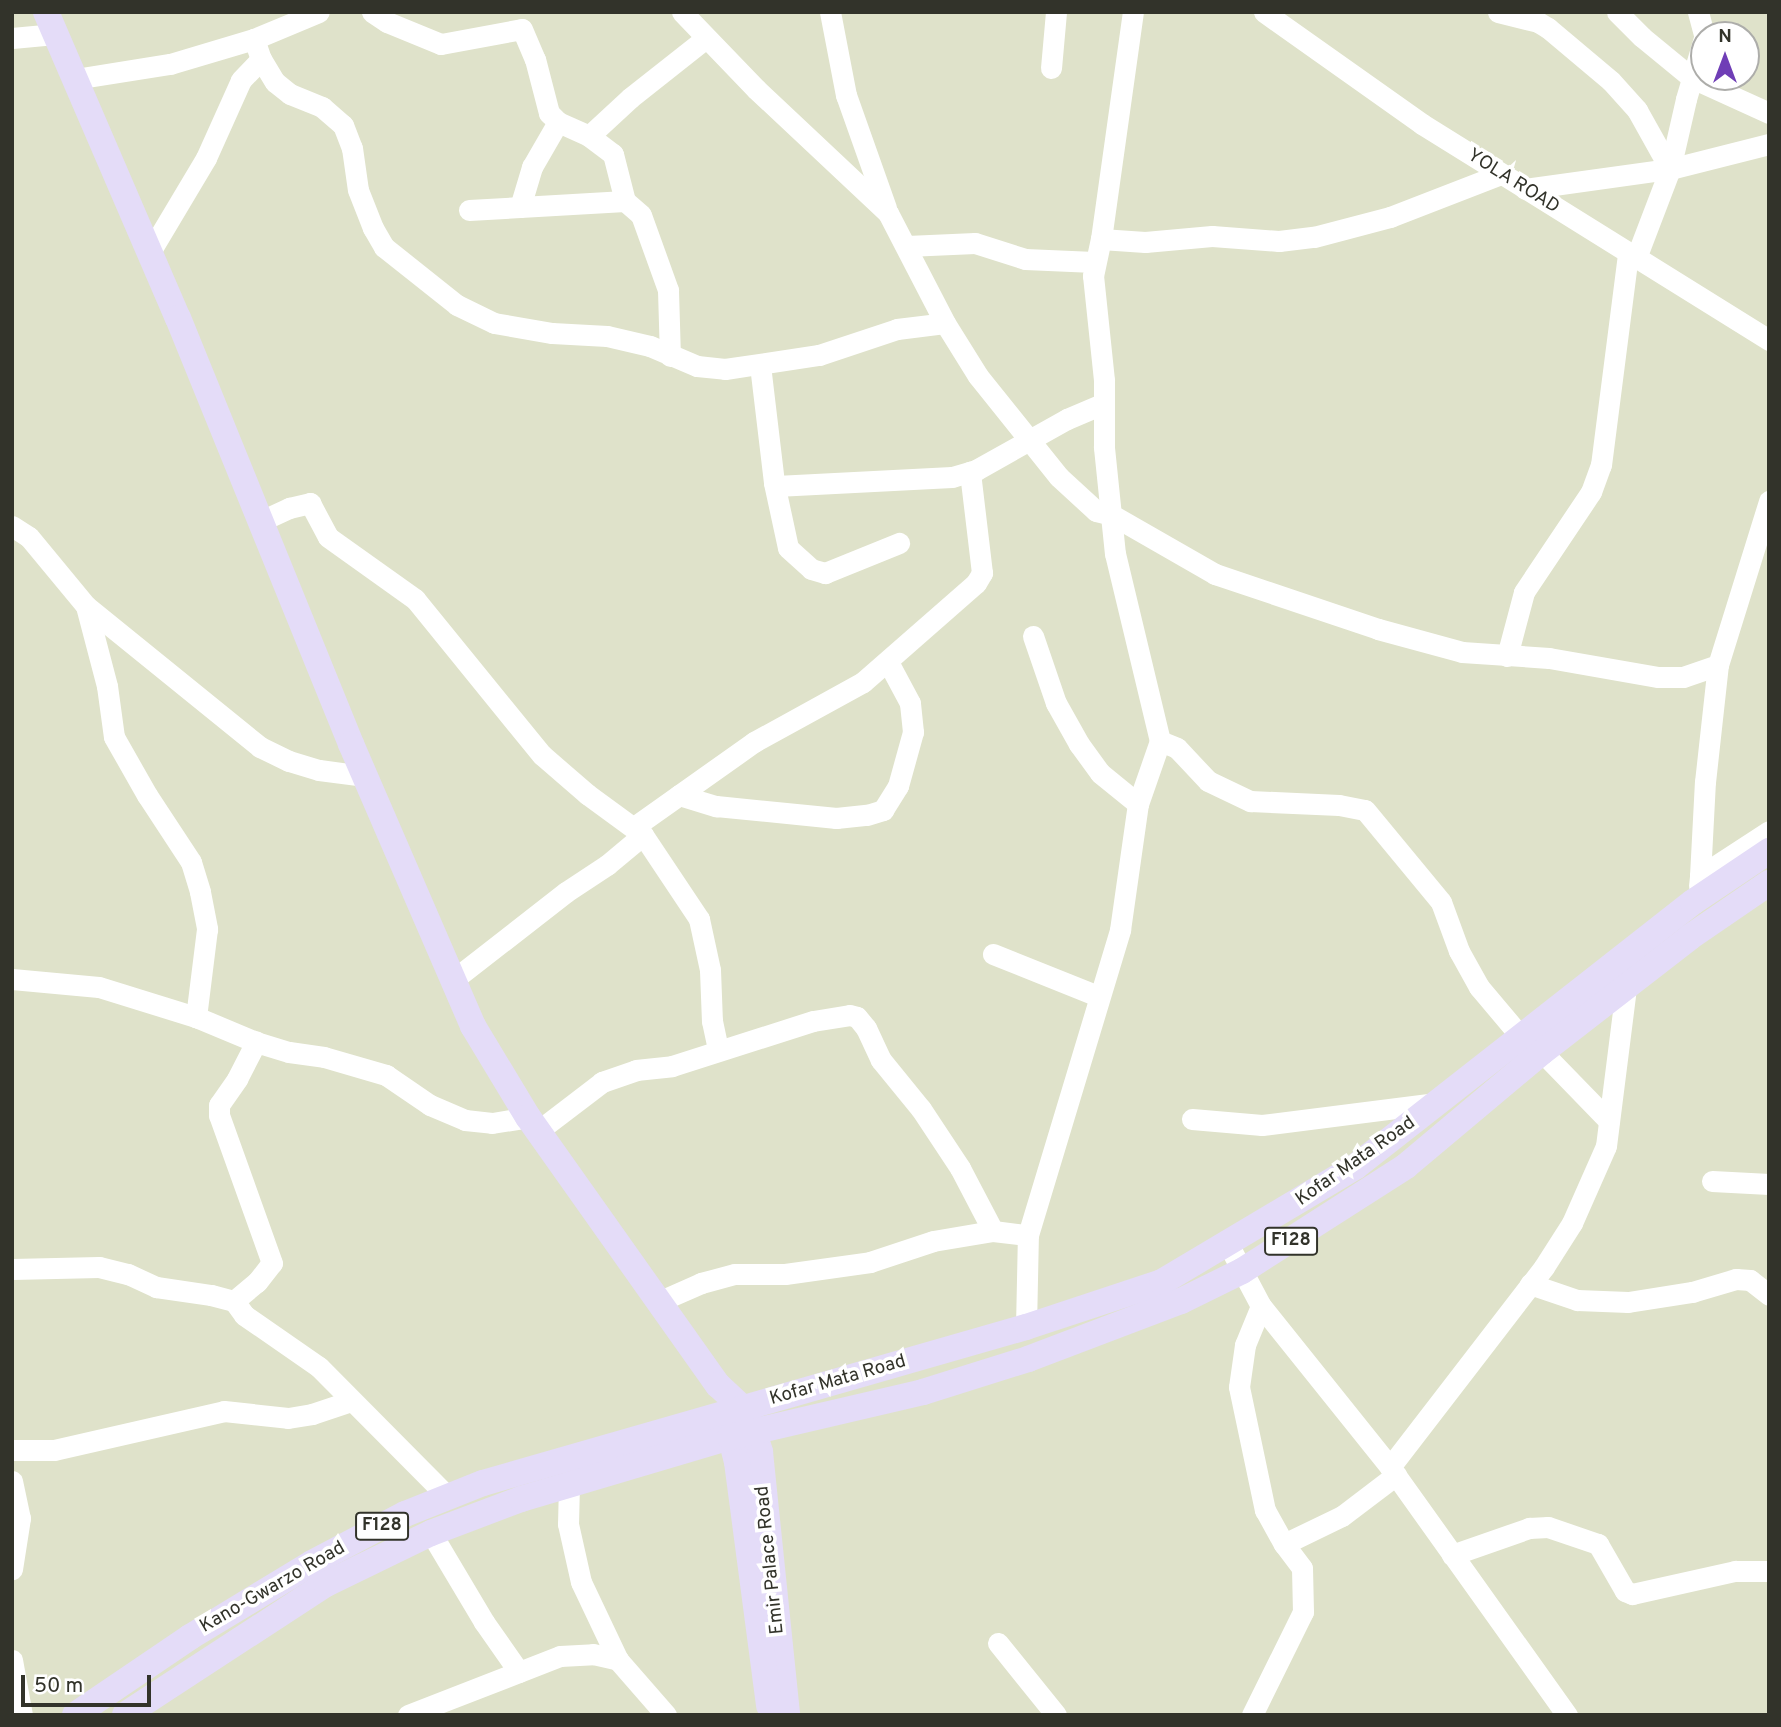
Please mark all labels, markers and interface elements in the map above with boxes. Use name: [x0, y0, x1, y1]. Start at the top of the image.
north arrow: [1690, 21, 1760, 91]
text: N: [1718, 25, 1732, 49]
street label: YOLA ROAD: [1462, 144, 1564, 220]
street label: Kofar Mata Road: [1292, 1112, 1420, 1212]
road number: F128: [1263, 1226, 1319, 1256]
street label: Kofar Mata Road: [767, 1351, 909, 1411]
street label: Emir Palace Road: [752, 1485, 790, 1635]
road number: F128: [354, 1512, 410, 1540]
street label: Kano-Gwarzo Road: [196, 1537, 350, 1639]
scale bar: [24, 1660, 154, 1704]
text: 50 m: [34, 1673, 83, 1700]

